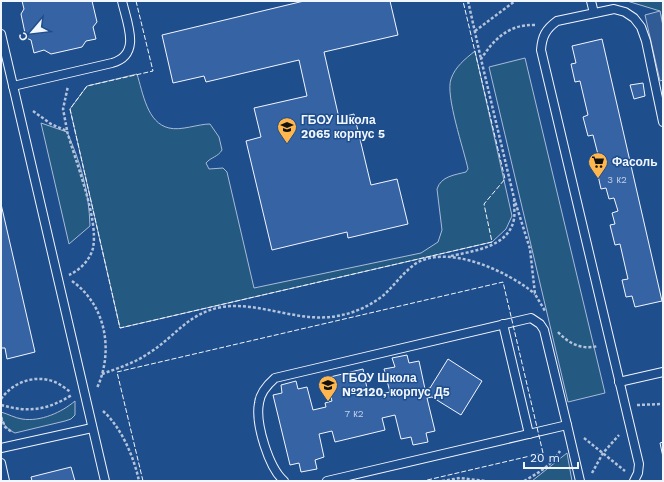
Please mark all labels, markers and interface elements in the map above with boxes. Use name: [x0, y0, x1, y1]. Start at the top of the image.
north arrow: [12, 12, 52, 52]
text: С: [16, 30, 31, 43]
place label: ГБОУ Школа 2065 корпус 5: [301, 113, 385, 141]
school or university icon: ГБОУ Школа 2065 корпус 5: [276, 116, 298, 144]
supermarket icon: Фасоль: [587, 151, 609, 179]
place label: Фасоль: [612, 155, 658, 169]
house number: 3 к2: [607, 174, 627, 185]
place label: ГБОУ Школа №2120, корпус Д5: [342, 371, 450, 399]
school or university icon: ГБОУ Школа №2120, корпус Д5: [317, 374, 339, 402]
house number: 7 к2: [345, 408, 364, 419]
scale bar: [524, 444, 578, 470]
text: 20 m: [530, 451, 560, 465]

